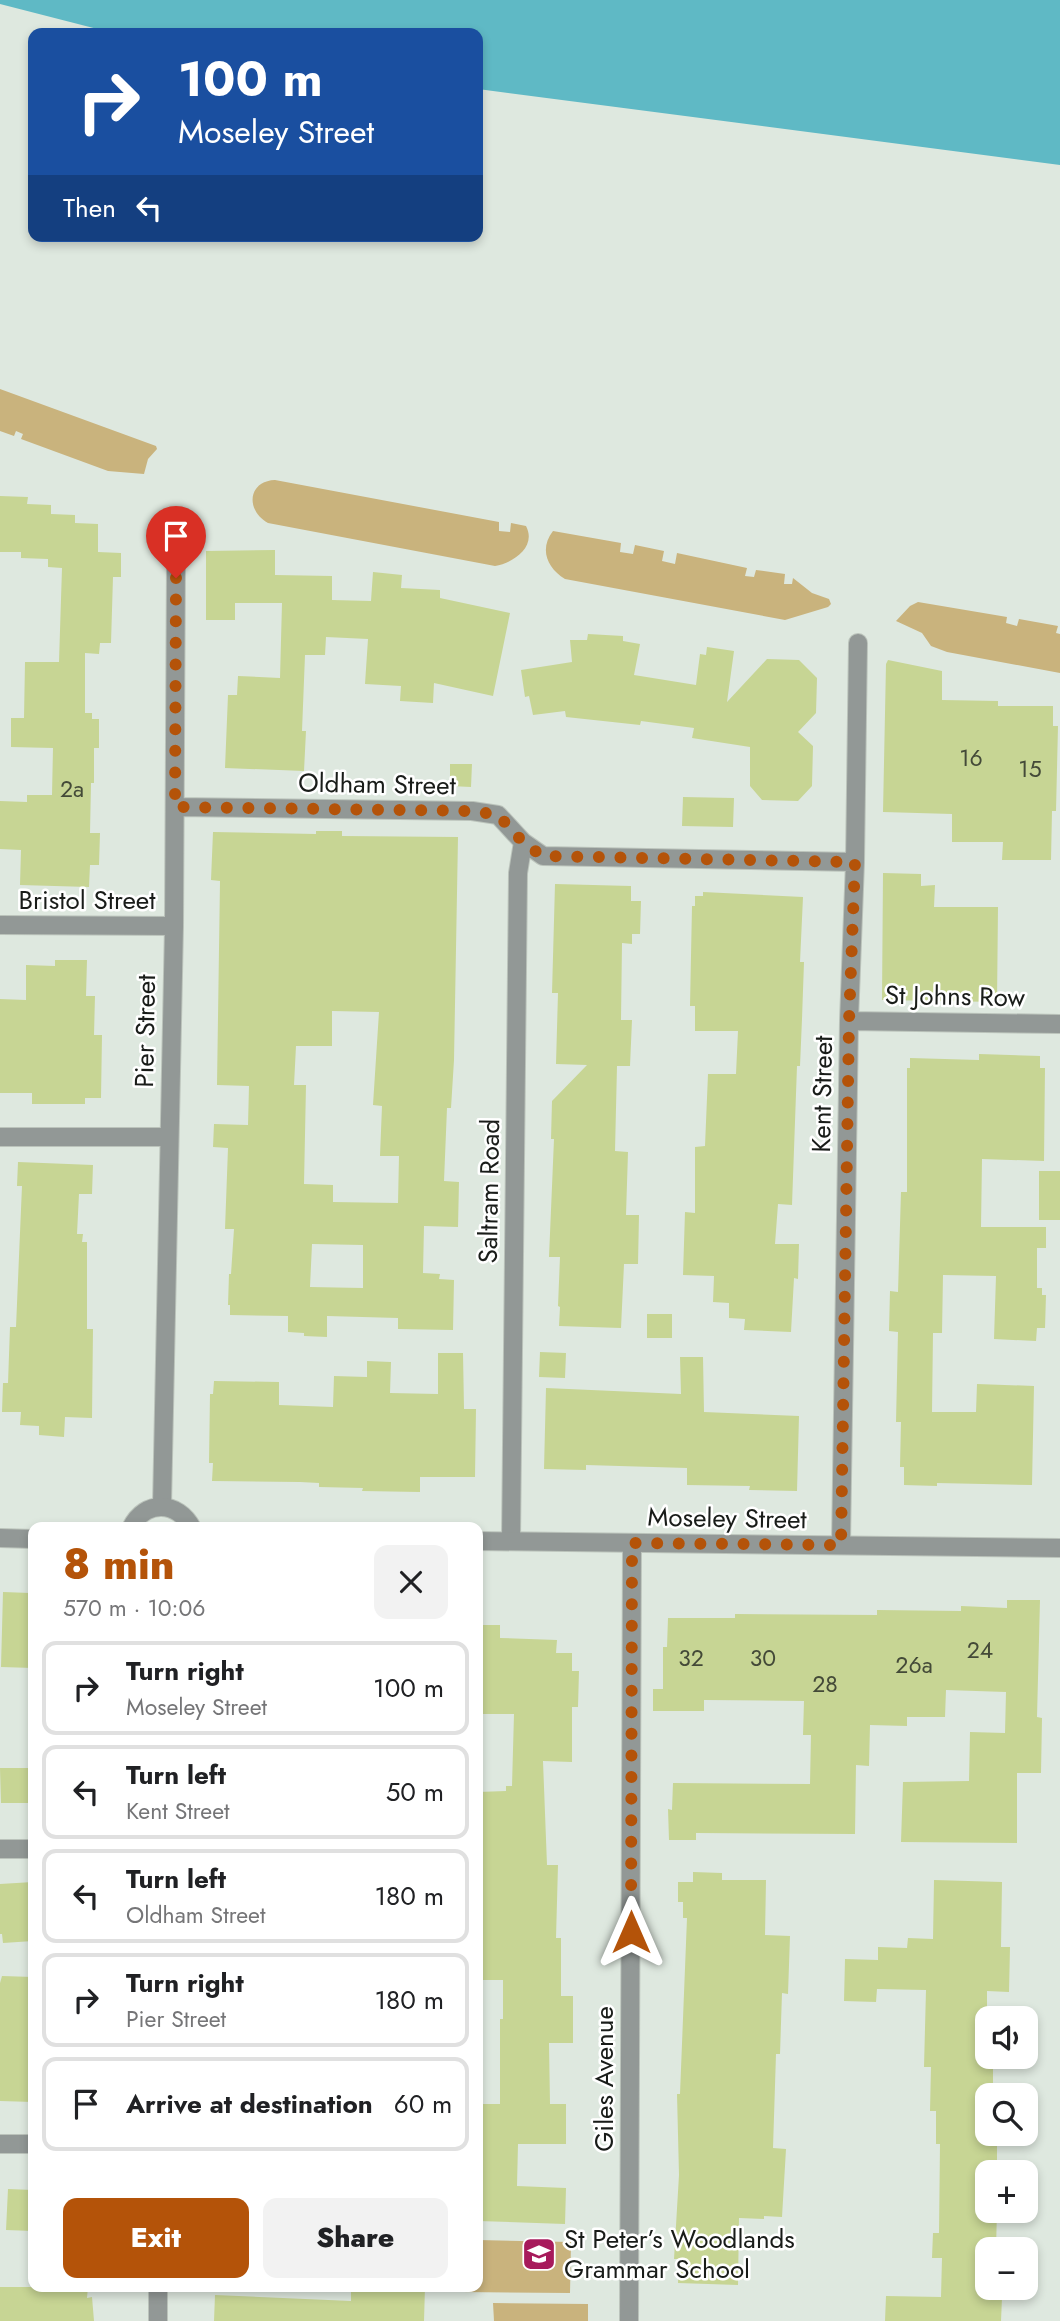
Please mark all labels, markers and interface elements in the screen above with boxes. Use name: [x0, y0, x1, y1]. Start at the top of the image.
text: 100 m: [178, 44, 323, 114]
icon: right: [63, 56, 154, 147]
text: Moseley Street: [178, 109, 374, 155]
text: Then: [63, 189, 116, 227]
icon: left: [130, 189, 168, 227]
pin: [146, 506, 206, 578]
icon: arrive: [157, 517, 195, 555]
house number: 16: [959, 741, 983, 775]
house number: 15: [1018, 752, 1042, 786]
street label: Oldham Street: [298, 764, 457, 804]
house number: 2a: [60, 772, 84, 806]
street label: Bristol Street: [19, 881, 156, 919]
street label: Pier Street: [125, 973, 165, 1088]
street label: St Johns Row: [884, 976, 1026, 1016]
street label: Kent Street: [802, 1034, 842, 1153]
street label: Saltram Road: [469, 1118, 509, 1264]
street label: Moseley Street: [647, 1498, 808, 1538]
text: 8 min: [63, 1534, 174, 1595]
button: close: [374, 1545, 448, 1619]
text: 570 m · 10:06: [63, 1591, 206, 1625]
house number: 24: [967, 1633, 993, 1667]
house number: 32: [678, 1641, 704, 1675]
house number: 30: [750, 1641, 776, 1675]
house number: 26a: [895, 1648, 933, 1682]
text: Turn right: [126, 1652, 244, 1690]
house number: 28: [812, 1667, 838, 1701]
icon: right: [67, 1669, 105, 1707]
text: 100 m: [373, 1669, 444, 1707]
text: Moseley Street: [126, 1690, 267, 1724]
text: Turn left: [126, 1756, 226, 1794]
icon: left: [67, 1773, 105, 1811]
text: 50 m: [386, 1773, 444, 1811]
text: Kent Street: [126, 1794, 230, 1828]
text: Turn left: [126, 1860, 226, 1898]
icon: left: [67, 1877, 105, 1915]
text: 180 m: [374, 1877, 444, 1915]
position arrow: [594, 1895, 668, 1969]
text: Oldham Street: [126, 1898, 265, 1932]
text: Turn right: [126, 1964, 244, 2002]
icon: right: [67, 1981, 105, 2019]
text: 180 m: [374, 1981, 444, 2019]
text: Pier Street: [126, 2002, 226, 2036]
street label: Giles Avenue: [585, 2006, 623, 2152]
map controls: [975, 2006, 1038, 2300]
button: sound: [975, 2006, 1038, 2069]
button: search: [975, 2083, 1038, 2146]
icon: arrive: [67, 2085, 105, 2123]
text: Arrive at destination: [126, 2085, 373, 2123]
text: 60 m: [394, 2085, 452, 2123]
button: +: [975, 2160, 1038, 2223]
button: Exit: [63, 2198, 249, 2278]
button: Share: [263, 2198, 448, 2278]
place label: St Peter’s Woodlands Grammar School: [564, 2220, 795, 2288]
school or university icon: St Peter’s Woodlands Grammar School: [520, 2235, 558, 2273]
button: −: [975, 2237, 1038, 2300]

